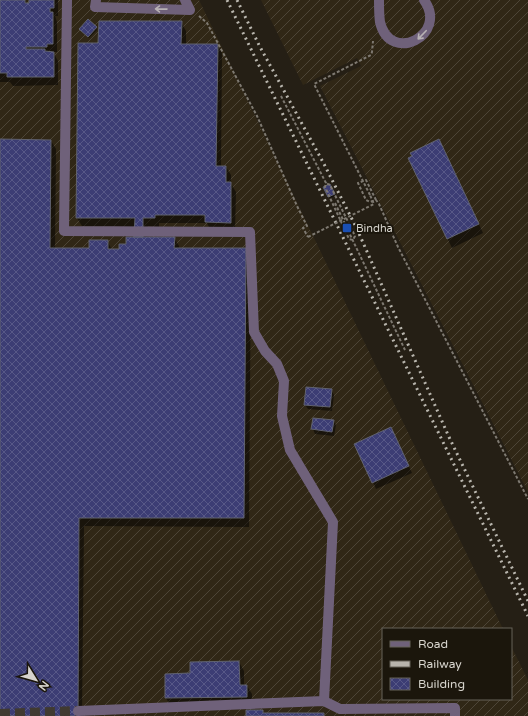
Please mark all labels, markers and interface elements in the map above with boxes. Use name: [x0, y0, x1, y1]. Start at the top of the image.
one-way arrow: [155, 5, 168, 13]
one-way arrow: [417, 30, 427, 40]
marker: Bindha: [341, 222, 353, 234]
place label: Bindha: [356, 222, 393, 235]
legend: [382, 628, 512, 700]
text: Road: [418, 637, 448, 651]
text: Railway: [418, 657, 462, 671]
north arrow: [16, 660, 56, 700]
text: Building: [418, 677, 465, 691]
text: N: [36, 678, 51, 693]

